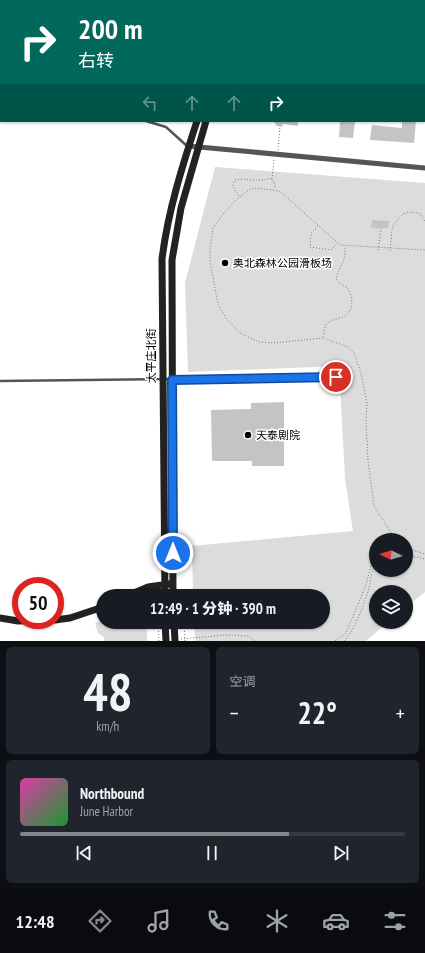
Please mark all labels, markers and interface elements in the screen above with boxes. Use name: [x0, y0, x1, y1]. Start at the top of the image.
text: 200 m: [78, 10, 142, 47]
icon: right: [12, 16, 64, 68]
text: 右转: [78, 49, 114, 72]
icon: left: [139, 92, 161, 114]
icon: ahead: [181, 92, 203, 114]
icon: ahead: [223, 92, 245, 114]
icon: right: [265, 92, 287, 114]
place label: 奥北森林公园滑板场: [233, 256, 332, 270]
marker: 奥北森林公园滑板场: [220, 258, 230, 268]
street label: 太平庄北街: [144, 329, 158, 384]
pin: [319, 360, 353, 394]
icon: arrive: [325, 366, 347, 388]
place label: 天泰剧院: [256, 428, 300, 442]
marker: 天泰剧院: [243, 430, 253, 440]
position arrow: [152, 532, 194, 574]
north arrow: [369, 533, 413, 577]
map controls: [369, 533, 413, 629]
speed limit sign: 50: [12, 577, 64, 629]
button: layers: [369, 585, 413, 629]
text: 12:49 · 1 分钟 · 390 m: [150, 599, 276, 618]
text: 48: [83, 658, 133, 725]
text: 空调: [230, 673, 256, 690]
text: 22°: [297, 693, 337, 732]
text: −: [230, 699, 239, 727]
text: +: [396, 699, 405, 727]
text: km/h: [96, 718, 119, 735]
text: Northbound: [80, 784, 144, 803]
text: June Harbor: [80, 803, 133, 820]
icon: previous: [73, 842, 95, 864]
icon: pause: [201, 842, 223, 864]
icon: next: [330, 842, 352, 864]
icon: directions: [86, 907, 114, 935]
icon: music: [145, 907, 173, 935]
icon: phone: [204, 907, 232, 935]
icon: climate: [263, 907, 291, 935]
icon: car: [322, 907, 350, 935]
icon: filters: [381, 907, 409, 935]
text: 12:48: [16, 910, 55, 933]

